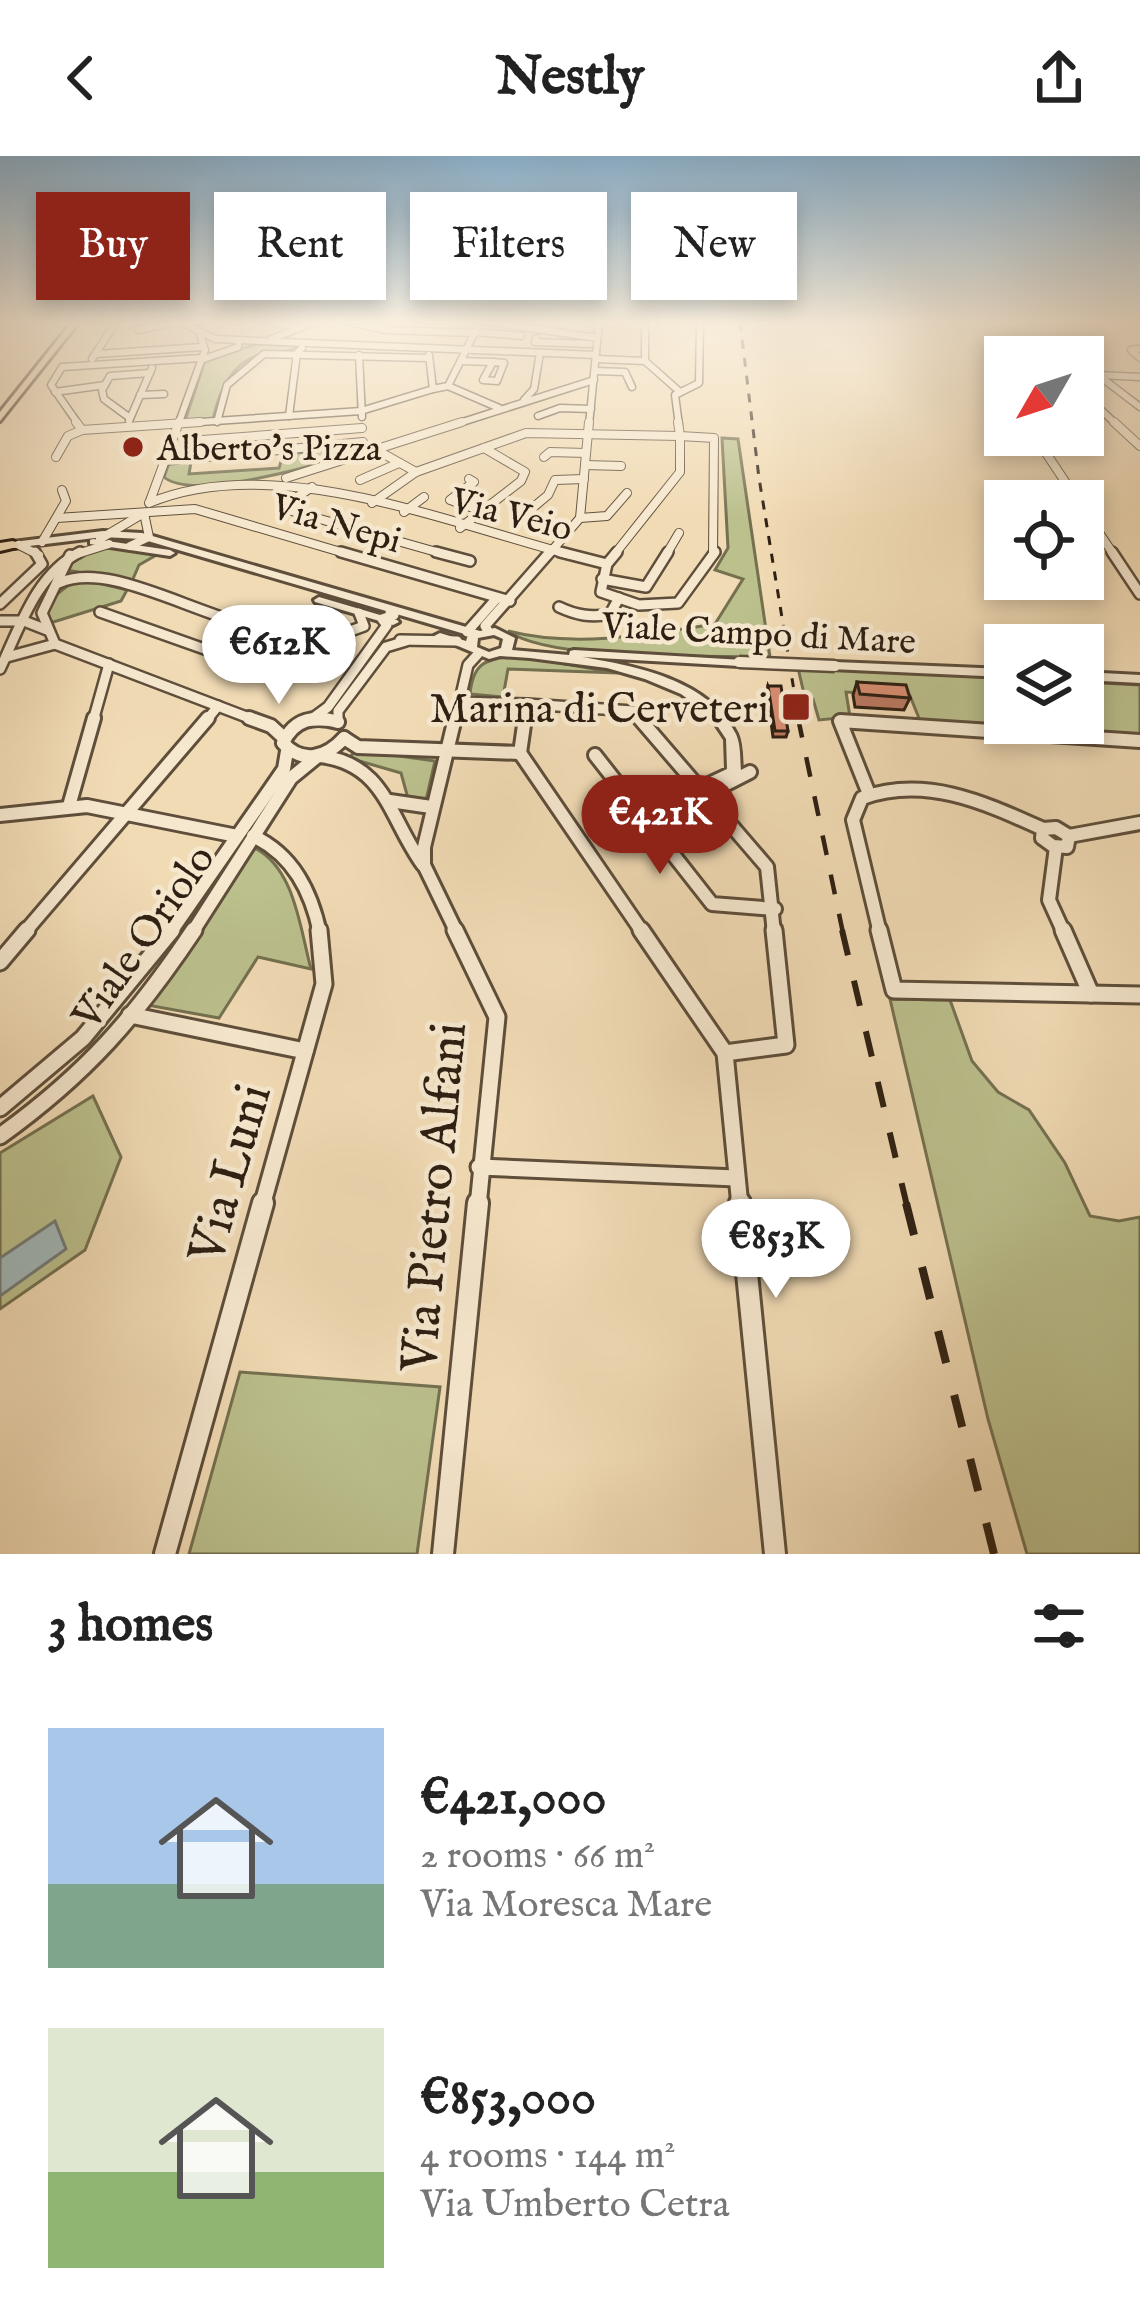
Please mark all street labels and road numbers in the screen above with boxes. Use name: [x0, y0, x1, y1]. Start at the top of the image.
street label: Via Veio: [445, 478, 577, 553]
street label: Via Nepi: [265, 484, 406, 565]
street label: Viale Campo di Mare: [600, 604, 917, 666]
street label: Viale Oriolo: [61, 835, 228, 1042]
street label: Via Pietro Alfani: [389, 1020, 484, 1376]
street label: Via Luni: [175, 1077, 289, 1272]

